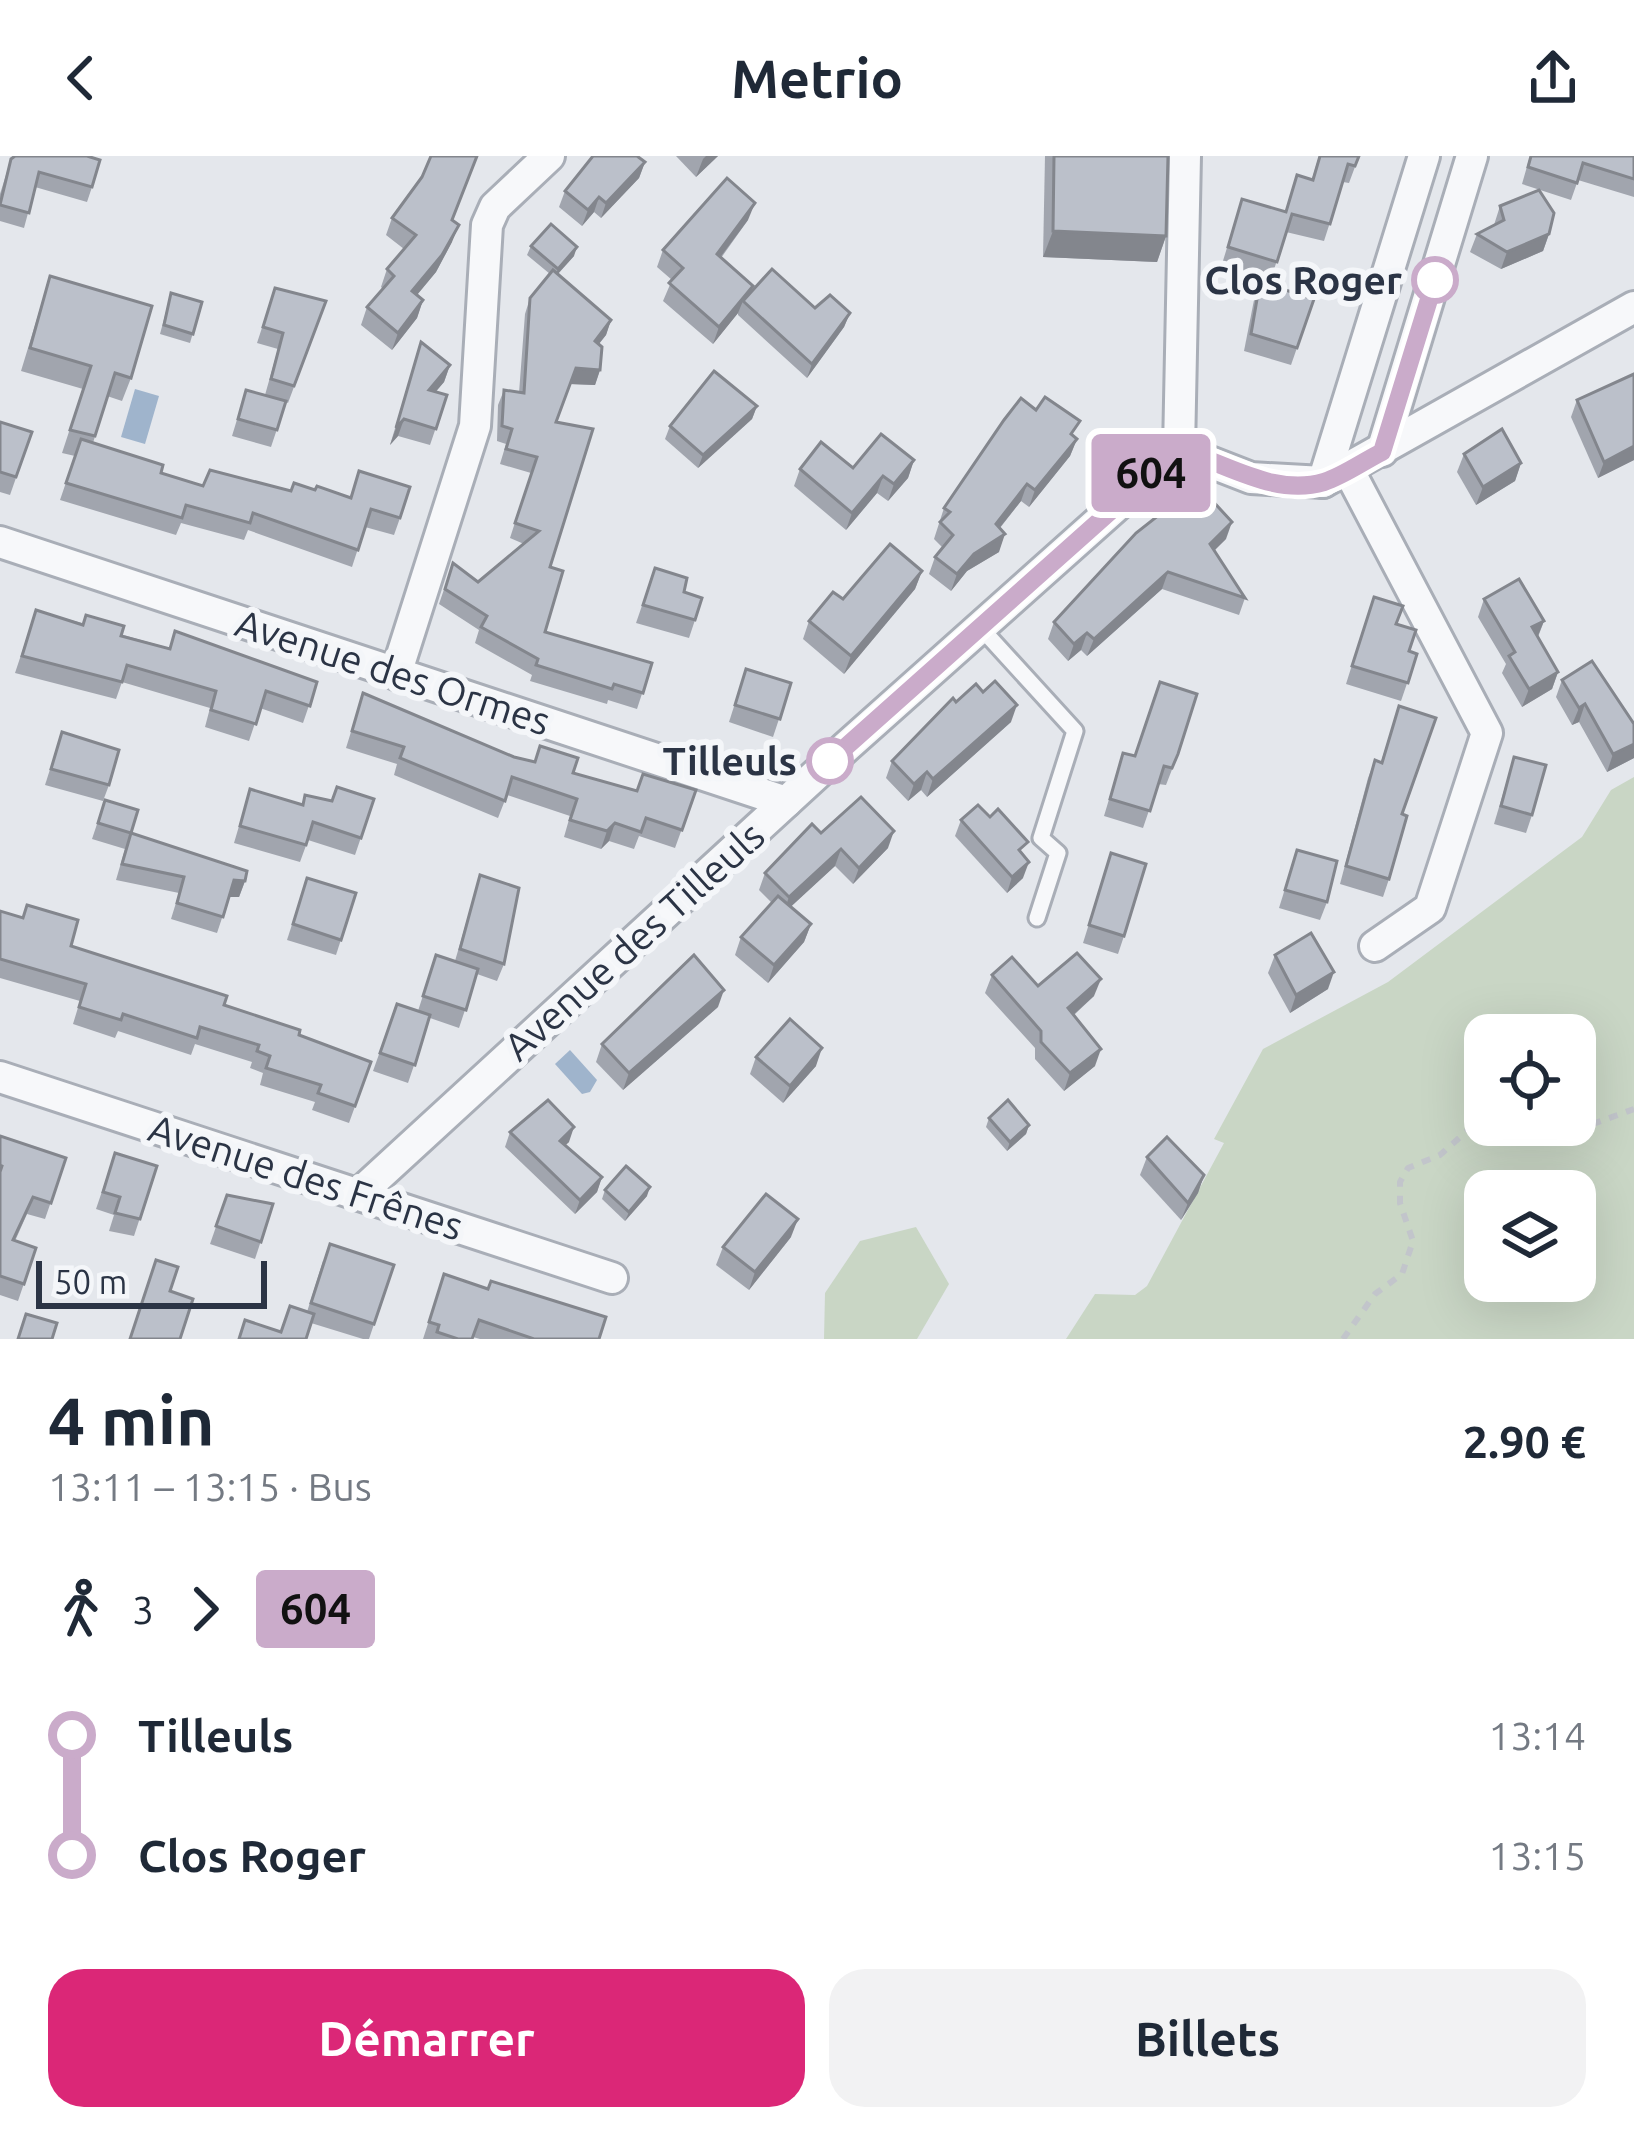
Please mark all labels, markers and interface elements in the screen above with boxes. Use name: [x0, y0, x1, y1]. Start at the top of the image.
icon: back: [48, 45, 114, 111]
icon: share: [1520, 45, 1586, 111]
text: Metrio: [731, 48, 903, 108]
place label: Clos Roger: [1204, 258, 1402, 301]
marker: Clos Roger: [1413, 258, 1457, 302]
line badge: 604: [1082, 434, 1220, 512]
text: 604: [1115, 449, 1187, 496]
street label: Avenue des Ormes: [231, 600, 556, 743]
place label: Tilleuls: [663, 739, 797, 782]
marker: Tilleuls: [808, 739, 852, 783]
street label: Avenue des Tilleuls: [495, 813, 772, 1068]
map controls: [1464, 1014, 1596, 1302]
button: locate: [1464, 1014, 1596, 1146]
street label: Avenue des Frênes: [144, 1105, 468, 1248]
button: layers: [1464, 1170, 1596, 1302]
scale bar: [36, 1255, 267, 1308]
text: 50 m: [54, 1263, 127, 1300]
text: 4 min: [48, 1383, 215, 1457]
text: 2.90 €: [1463, 1416, 1586, 1467]
text: 13:11 – 13:15 · Bus: [48, 1465, 372, 1508]
icon: walk: [48, 1576, 114, 1642]
icon: forward: [172, 1576, 238, 1642]
text: 604: [280, 1585, 351, 1632]
text: 3: [132, 1588, 154, 1631]
text: Tilleuls: [138, 1710, 293, 1761]
text: 13:14: [1488, 1714, 1586, 1757]
text: Clos Roger: [138, 1830, 366, 1881]
text: 13:15: [1488, 1834, 1586, 1877]
button: Démarrer: [48, 1969, 805, 2107]
button: Billets: [829, 1969, 1586, 2107]

